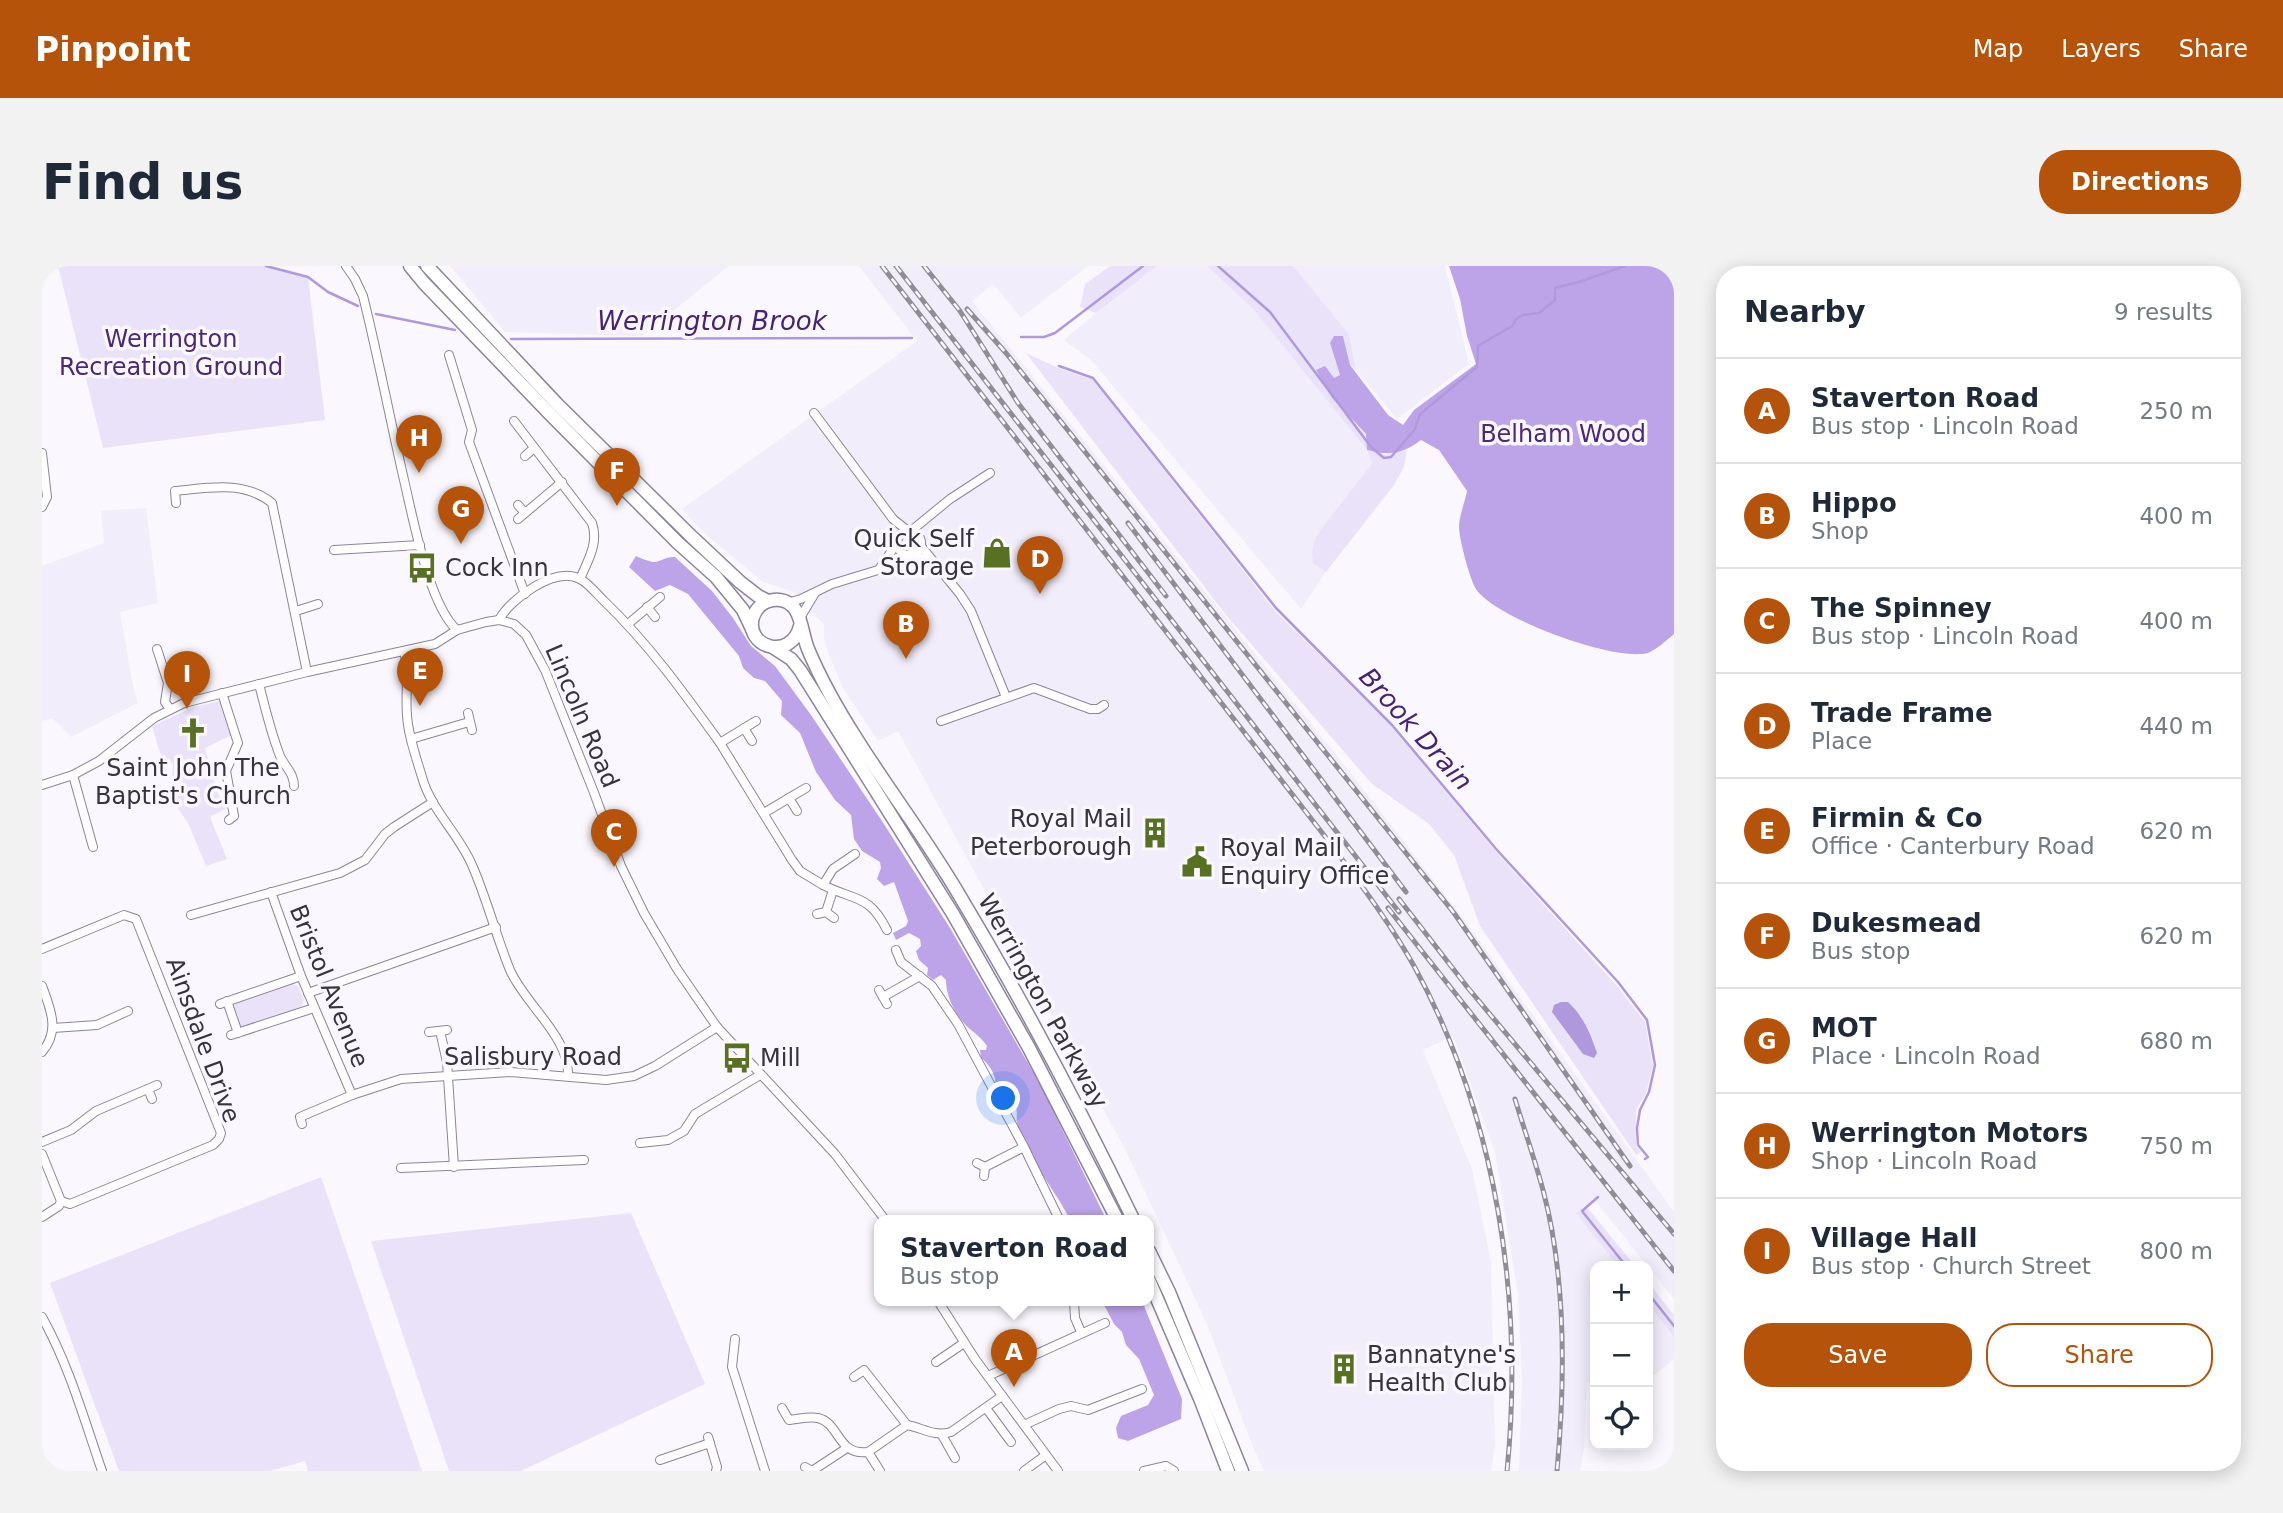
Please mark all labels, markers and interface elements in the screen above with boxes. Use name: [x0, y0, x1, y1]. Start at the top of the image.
text: Pinpoint: [35, 30, 191, 69]
text: Map: [1973, 35, 2023, 63]
text: Layers: [2061, 35, 2141, 63]
text: Share: [2179, 35, 2248, 63]
button: Directions: [2039, 150, 2241, 214]
text: Find us: [42, 154, 243, 211]
text: Nearby: [1744, 294, 1866, 329]
text: 9 results: [2114, 299, 2213, 325]
water label: Werrington Brook: [597, 306, 828, 336]
park label: Werrington Recreation Ground: [59, 325, 283, 381]
text: Staverton Road: [1811, 383, 2039, 413]
text: A: [1758, 398, 1776, 424]
text: 250 m: [2139, 398, 2213, 424]
text: Bus stop · Lincoln Road: [1811, 413, 2079, 439]
pin: H: [396, 415, 442, 473]
park label: Belham Wood: [1480, 420, 1646, 448]
pin: F: [594, 448, 640, 506]
pin: G: [438, 486, 484, 544]
text: Hippo: [1811, 488, 1897, 518]
text: B: [1758, 503, 1776, 529]
text: 400 m: [2139, 503, 2213, 529]
text: Shop: [1811, 518, 1869, 544]
place label: Quick Self Storage: [853, 525, 975, 581]
shop icon: Quick Self Storage: [980, 536, 1014, 570]
pin: D: [1017, 536, 1063, 594]
bus stop icon: Cock Inn: [405, 551, 439, 585]
place label: Cock Inn: [445, 554, 549, 582]
text: The Spinney: [1811, 593, 1992, 623]
pin: B: [883, 601, 929, 659]
text: C: [1759, 608, 1775, 634]
text: 400 m: [2139, 608, 2213, 634]
text: Bus stop · Lincoln Road: [1811, 623, 2079, 649]
street label: Lincoln Road: [539, 640, 625, 792]
pin: E: [397, 648, 443, 706]
pin: I: [164, 651, 210, 709]
water label: Brook Drain: [1353, 662, 1479, 796]
text: Trade Frame: [1811, 698, 1993, 728]
text: D: [1757, 713, 1777, 739]
text: 440 m: [2139, 713, 2213, 739]
church icon: Saint John The Baptist's Church: [176, 716, 210, 750]
text: Place: [1811, 728, 1872, 754]
place label: Saint John The Baptist's Church: [95, 754, 291, 810]
text: Firmin & Co: [1811, 803, 1983, 833]
place label: Royal Mail Peterborough: [970, 805, 1132, 861]
pin: C: [591, 809, 637, 867]
building icon: Royal Mail Peterborough: [1138, 816, 1172, 850]
text: E: [1759, 818, 1775, 844]
text: 620 m: [2139, 818, 2213, 844]
text: Office · Canterbury Road: [1811, 833, 2095, 859]
place label: Royal Mail Enquiry Office: [1220, 834, 1389, 890]
public building icon: Royal Mail Enquiry Office: [1180, 845, 1214, 879]
street label: Werrington Parkway: [972, 889, 1114, 1113]
street label: Bristol Avenue: [284, 901, 374, 1071]
text: Dukesmead: [1811, 908, 1982, 938]
text: F: [1759, 923, 1775, 949]
text: 620 m: [2139, 923, 2213, 949]
text: Bus stop: [1811, 938, 1910, 964]
street label: Ainsdale Drive: [160, 954, 246, 1126]
text: MOT: [1811, 1013, 1877, 1043]
text: G: [1758, 1028, 1776, 1054]
text: 680 m: [2139, 1028, 2213, 1054]
bus stop icon: Mill: [720, 1041, 754, 1075]
street label: Salisbury Road: [444, 1043, 622, 1071]
text: Place · Lincoln Road: [1811, 1043, 2041, 1069]
place label: Mill: [760, 1044, 801, 1072]
your location: [986, 1081, 1020, 1115]
text: Werrington Motors: [1811, 1118, 2088, 1148]
text: H: [1757, 1133, 1777, 1159]
text: 750 m: [2139, 1133, 2213, 1159]
text: Shop · Lincoln Road: [1811, 1148, 2037, 1174]
popup: [874, 1215, 1154, 1306]
text: Village Hall: [1811, 1223, 1977, 1253]
text: Staverton Road: [900, 1233, 1128, 1263]
text: I: [1763, 1238, 1771, 1264]
text: 800 m: [2139, 1238, 2213, 1264]
text: Bus stop · Church Street: [1811, 1253, 2091, 1279]
map controls: [1590, 1261, 1653, 1450]
button: +: [1590, 1261, 1653, 1324]
text: Bus stop: [900, 1263, 999, 1289]
button: Save: [1744, 1323, 1972, 1387]
button: Share: [1986, 1323, 2213, 1387]
button: −: [1590, 1324, 1653, 1387]
pin: A: [991, 1329, 1037, 1387]
place label: Bannatyne's Health Club: [1367, 1341, 1516, 1397]
building icon: Bannatyne's Health Club: [1327, 1352, 1361, 1386]
button: locate: [1590, 1387, 1653, 1450]

